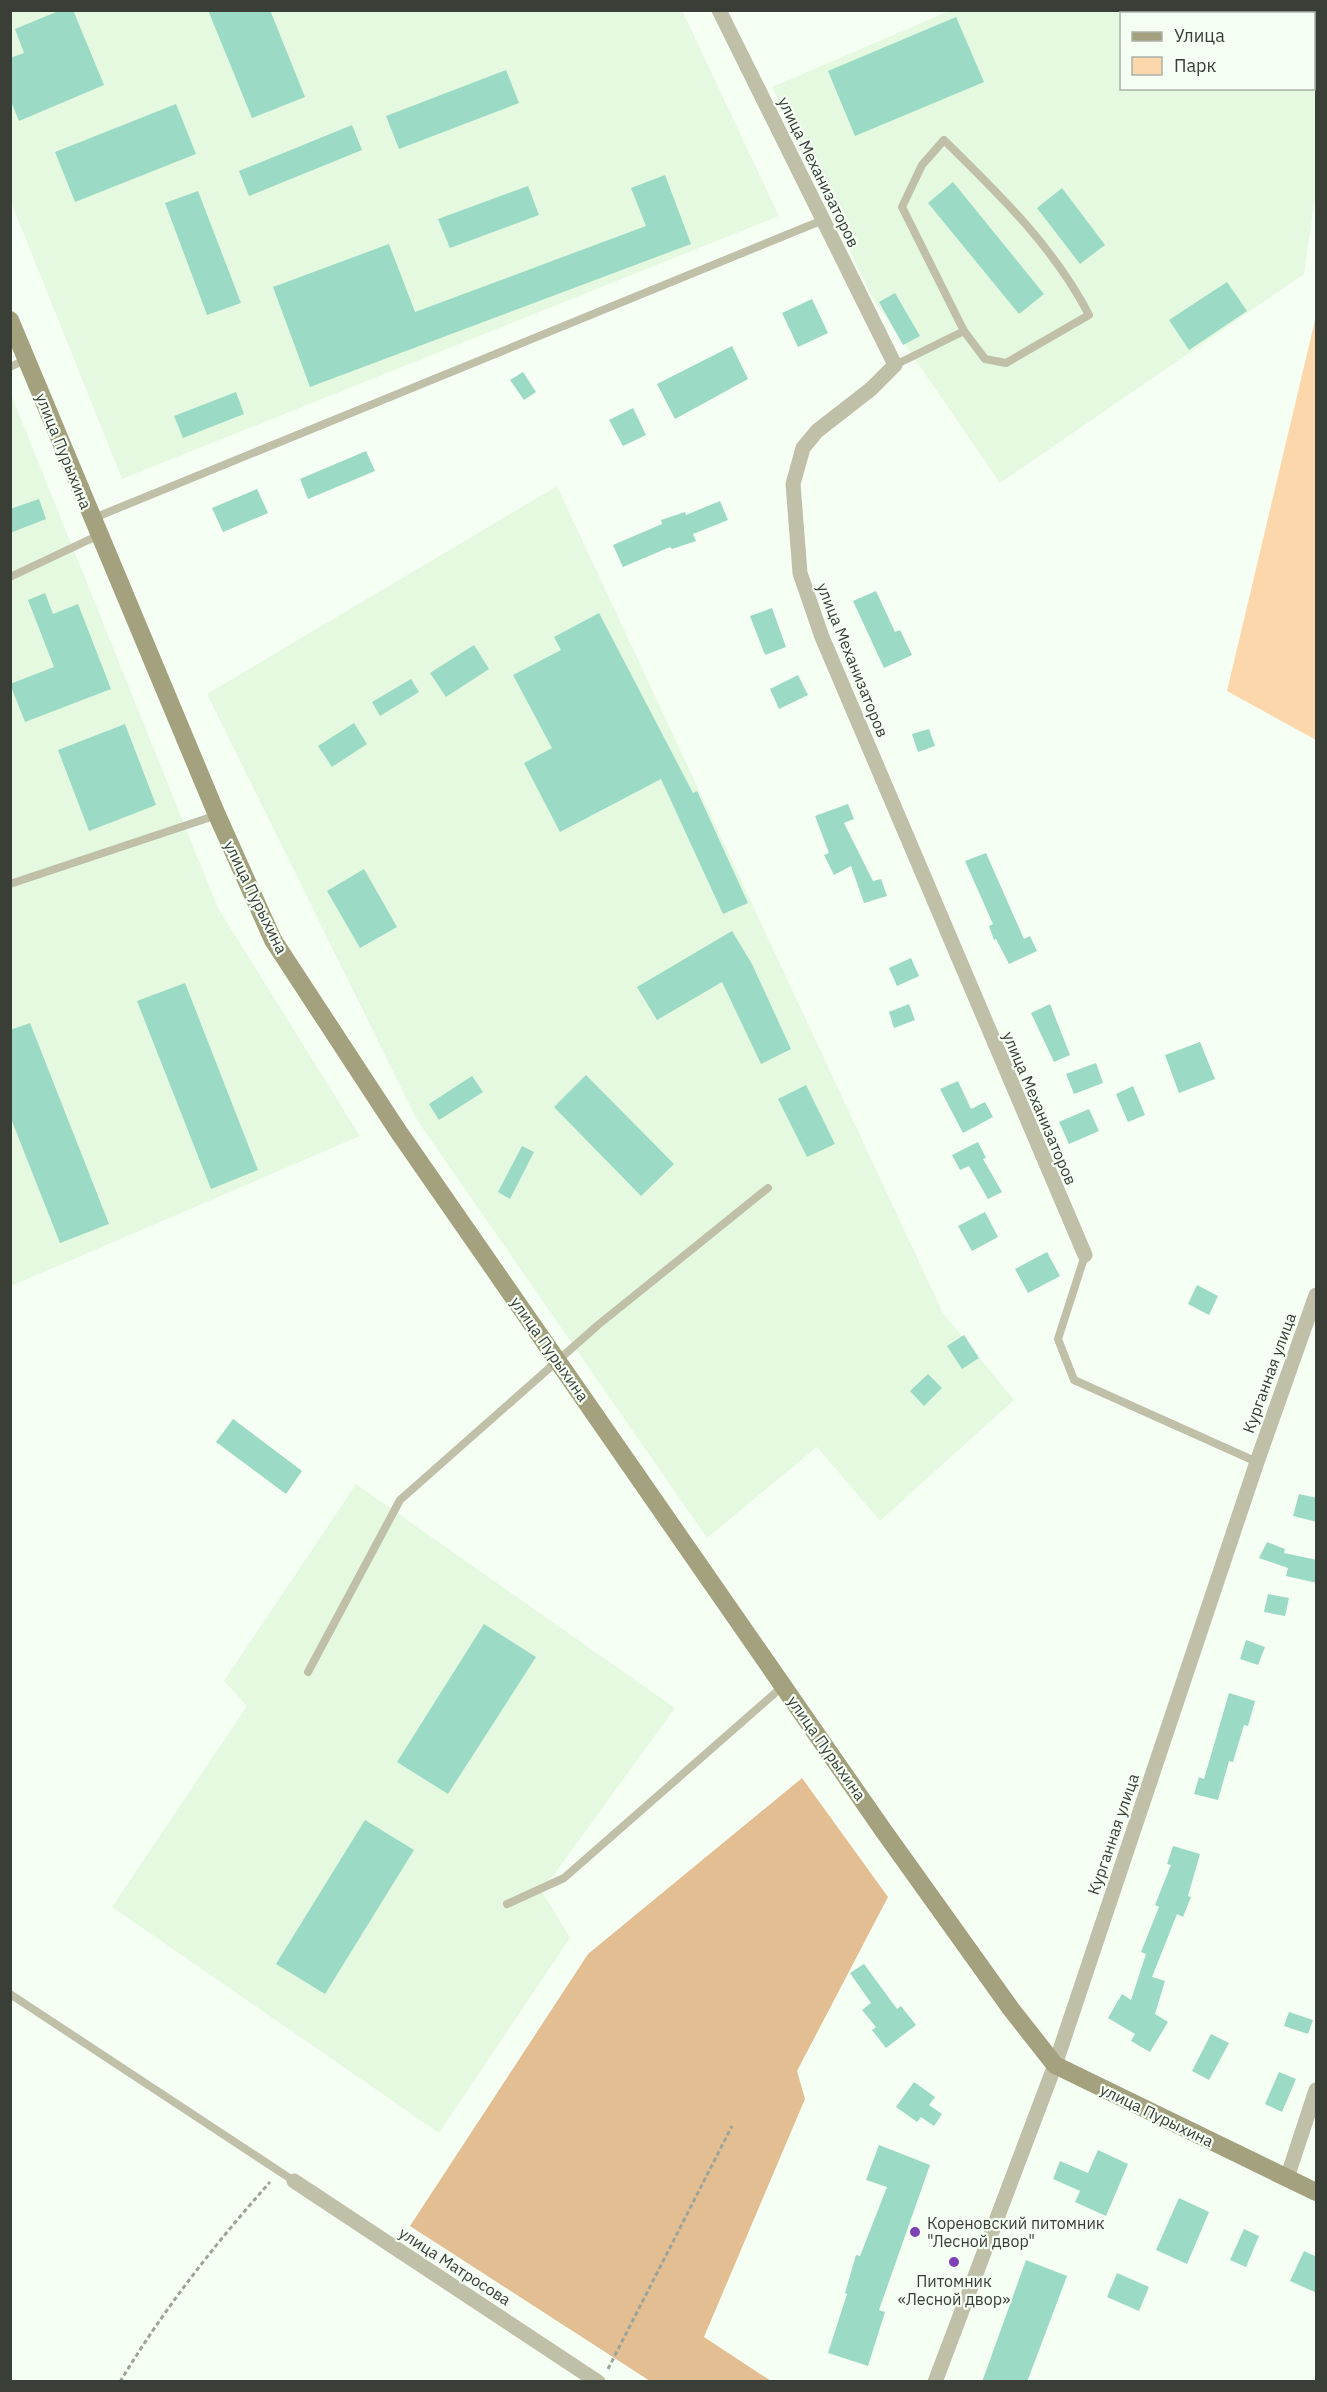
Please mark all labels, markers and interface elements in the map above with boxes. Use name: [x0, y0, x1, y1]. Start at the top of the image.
legend: [1120, 12, 1315, 90]
text: Улица: [1174, 24, 1225, 47]
text: Парк: [1174, 54, 1217, 77]
street label: улица Механизаторов: [774, 94, 864, 250]
street label: улица Пурыхина: [32, 390, 97, 512]
street label: улица Механизаторов: [813, 580, 893, 740]
street label: улица Пурыхина: [220, 837, 292, 957]
street label: улица Механизаторов: [999, 1028, 1081, 1188]
street label: улица Пурыхина: [506, 1293, 594, 1406]
street label: Курганная улица: [1238, 1310, 1300, 1436]
street label: улица Пурыхина: [783, 1692, 871, 1805]
street label: Курганная улица: [1083, 1770, 1143, 1897]
street label: улица Пурыхина: [1097, 2079, 1217, 2151]
place label: Кореновский питомник "Лесной двор": [927, 2213, 1105, 2251]
street label: улица Матросова: [395, 2222, 515, 2310]
marker: Кореновский питомник "Лесной двор": [908, 2225, 922, 2239]
marker: Питомник «Лесной двор»: [947, 2255, 961, 2269]
place label: Питомник «Лесной двор»: [898, 2271, 1010, 2309]

